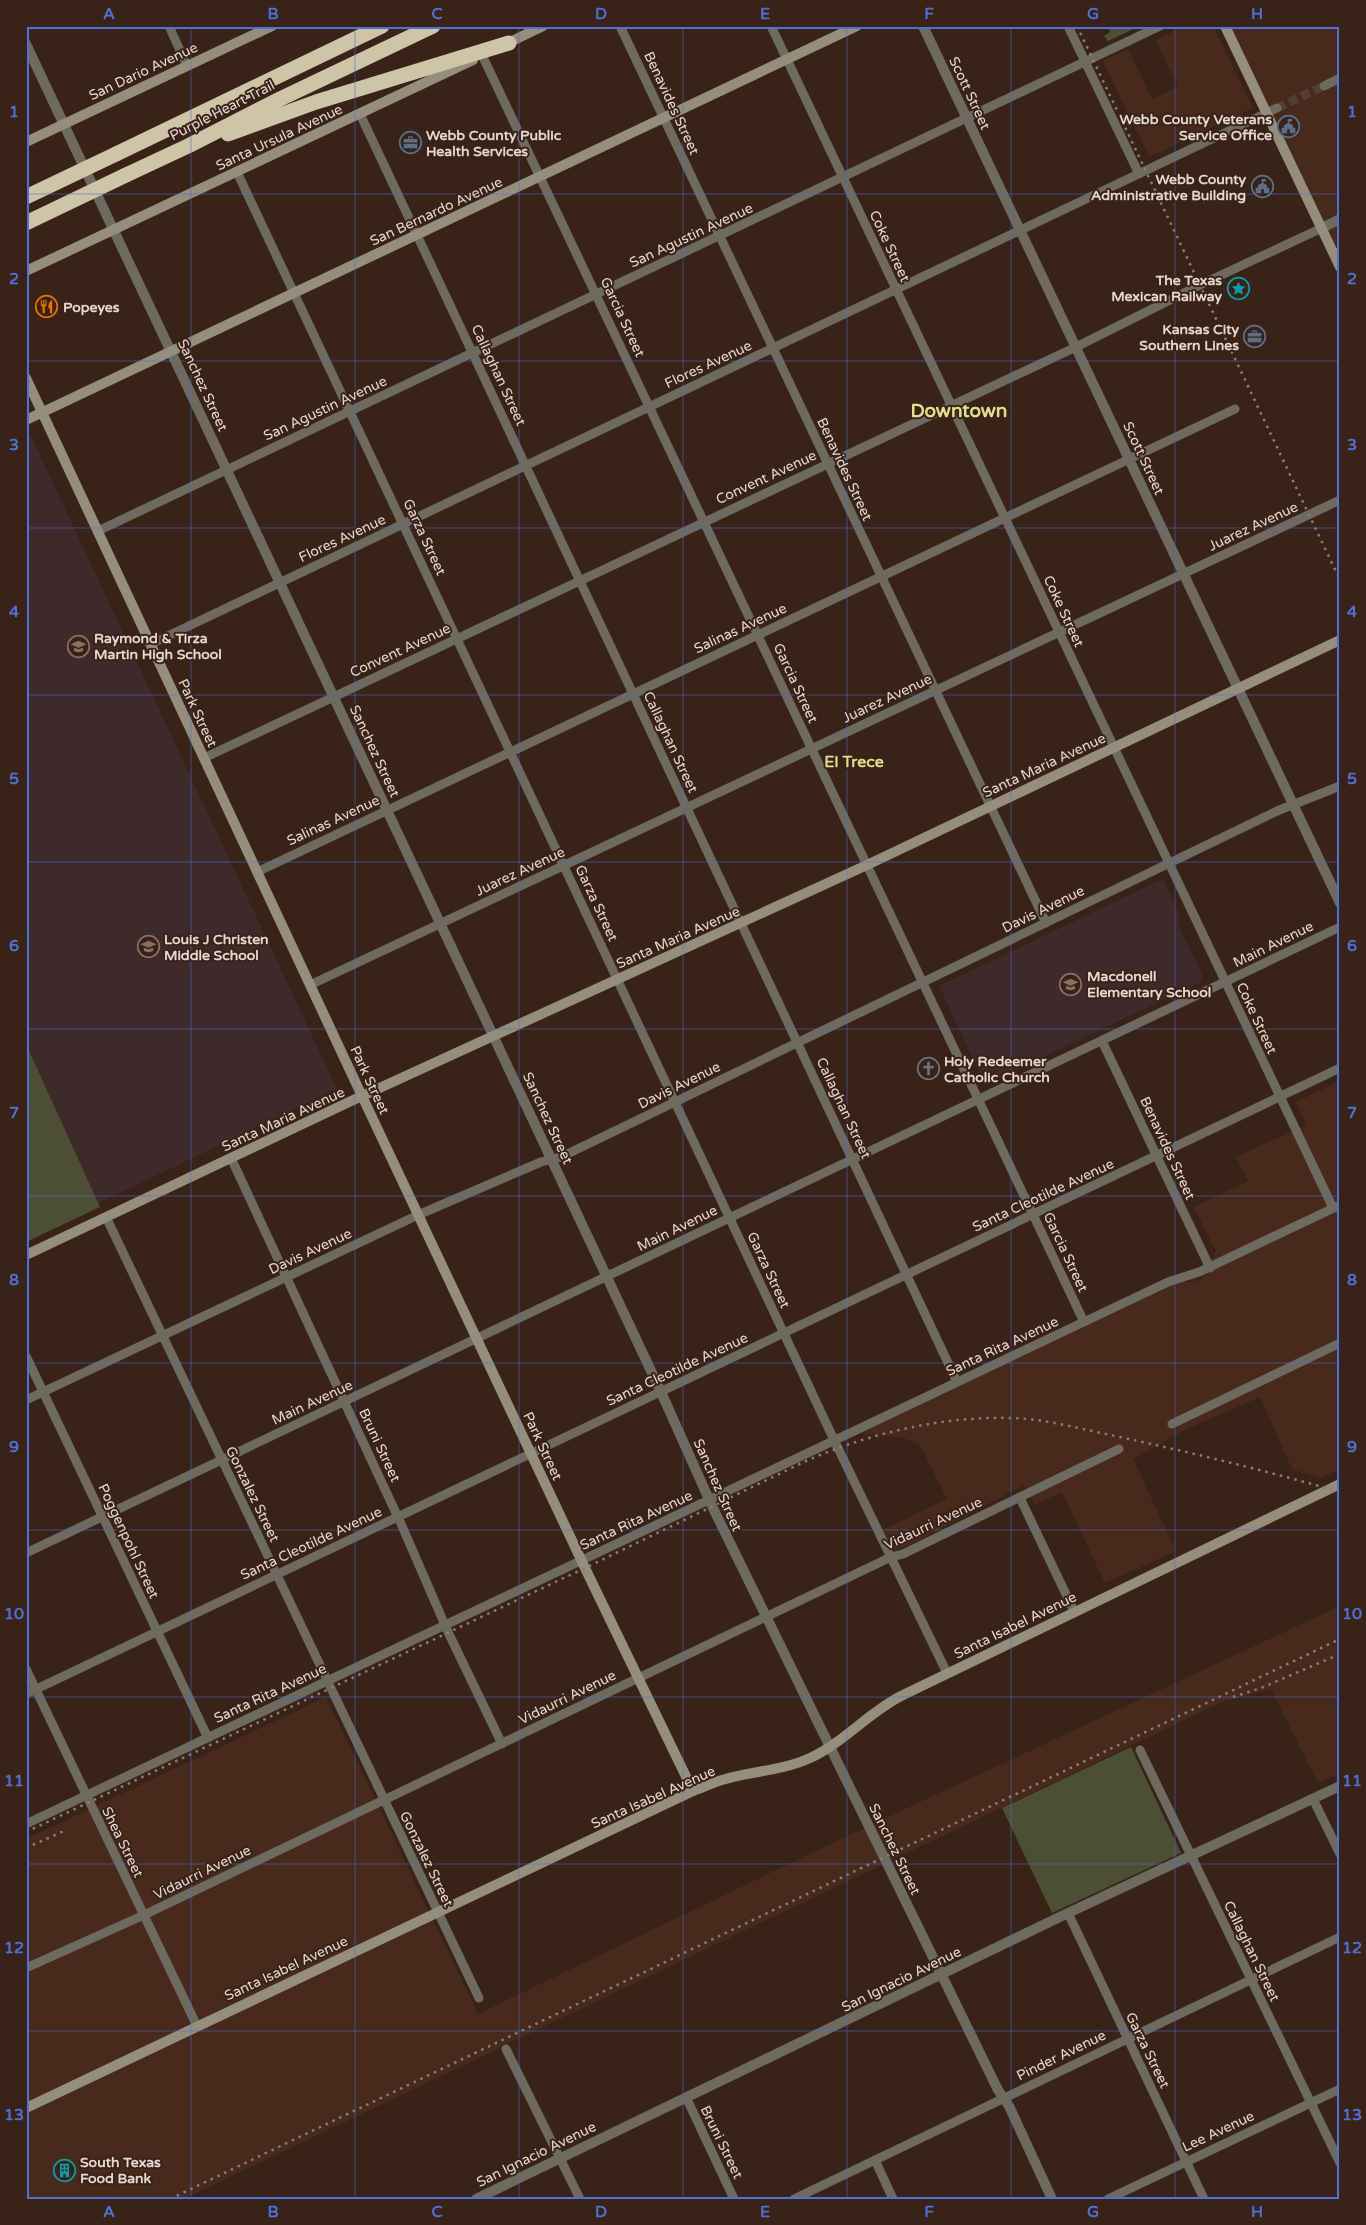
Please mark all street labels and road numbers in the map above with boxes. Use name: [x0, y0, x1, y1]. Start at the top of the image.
street label: San Dario Avenue: [86, 39, 200, 104]
street label: Benavides Street: [640, 49, 703, 158]
street label: Scott Street: [945, 54, 994, 133]
street label: Purple Heart Trail: [167, 77, 278, 144]
street label: Santa Ursula Avenue: [213, 101, 345, 174]
street label: San Bernardo Avenue: [367, 173, 505, 250]
street label: San Agustin Avenue: [627, 199, 756, 271]
street label: Coke Street: [866, 208, 914, 285]
street label: Garcia Street: [597, 275, 649, 360]
street label: Callaghan Street: [468, 322, 530, 429]
street label: Sanchez Street: [174, 337, 232, 435]
street label: Flores Avenue: [662, 337, 754, 392]
street label: San Agustin Avenue: [261, 372, 390, 444]
street label: Benavides Street: [813, 415, 876, 524]
street label: Scott Street: [1119, 419, 1168, 498]
street label: Convent Avenue: [713, 447, 819, 508]
street label: Garza Street: [399, 496, 450, 579]
street label: Juarez Avenue: [1206, 498, 1301, 555]
street label: Flores Avenue: [296, 511, 388, 566]
street label: Coke Street: [1040, 573, 1088, 650]
street label: Salinas Avenue: [691, 600, 789, 657]
street label: Convent Avenue: [347, 620, 453, 681]
street label: Garcia Street: [770, 641, 822, 726]
street label: Juarez Avenue: [840, 670, 935, 727]
street label: Park Street: [174, 676, 221, 751]
street label: Callaghan Street: [640, 689, 702, 796]
street label: Sanchez Street: [346, 703, 404, 801]
street label: Santa Maria Avenue: [980, 729, 1108, 801]
street label: Salinas Avenue: [284, 792, 382, 849]
street label: Juarez Avenue: [473, 843, 568, 900]
street label: Garza Street: [571, 862, 622, 945]
street label: Davis Avenue: [999, 882, 1087, 937]
street label: Santa Maria Avenue: [614, 902, 743, 972]
street label: Main Avenue: [1230, 918, 1316, 971]
street label: Coke Street: [1233, 980, 1281, 1057]
street label: Park Street: [346, 1043, 393, 1118]
street label: Callaghan Street: [813, 1055, 875, 1162]
street label: Davis Avenue: [635, 1058, 723, 1113]
street label: Sanchez Street: [519, 1070, 577, 1168]
street label: Santa Maria Avenue: [219, 1083, 347, 1155]
street label: Benavides Street: [1136, 1094, 1199, 1203]
street label: Santa Cleotilde Avenue: [970, 1155, 1117, 1236]
street label: Main Avenue: [634, 1202, 720, 1255]
street label: Garcia Street: [1040, 1210, 1092, 1295]
street label: Davis Avenue: [266, 1225, 354, 1278]
street label: Garza Street: [743, 1229, 794, 1312]
street label: Santa Rita Avenue: [943, 1313, 1061, 1380]
street label: Santa Cleotilde Avenue: [604, 1329, 751, 1410]
street label: Main Avenue: [269, 1376, 355, 1429]
street label: Bruni Street: [355, 1406, 404, 1485]
street label: Park Street: [519, 1409, 566, 1484]
street label: Sanchez Street: [690, 1436, 746, 1535]
street label: Gonzalez Street: [222, 1444, 283, 1545]
street label: Poggenpohl Street: [94, 1481, 163, 1602]
street label: Santa Rita Avenue: [577, 1487, 695, 1554]
street label: Vidaurri Avenue: [881, 1493, 985, 1554]
street label: Santa Cleotilde Avenue: [238, 1503, 385, 1584]
street label: Santa Isabel Avenue: [951, 1588, 1079, 1662]
street label: Santa Rita Avenue: [211, 1660, 329, 1727]
street label: Vidaurri Avenue: [516, 1667, 619, 1728]
street label: Santa Isabel Avenue: [588, 1762, 718, 1832]
street label: Sanchez Street: [865, 1801, 924, 1898]
street label: Shea Street: [98, 1804, 147, 1881]
street label: Gonzalez Street: [396, 1809, 457, 1910]
street label: Vidaurri Avenue: [151, 1842, 254, 1903]
street label: Callaghan Street: [1220, 1898, 1284, 2005]
street label: Santa Isabel Avenue: [222, 1932, 351, 2004]
street label: San Ignacio Avenue: [839, 1943, 964, 2016]
street label: Garza Street: [1122, 2009, 1174, 2092]
street label: Pinder Avenue: [1014, 2026, 1109, 2084]
street label: Bruni Street: [697, 2103, 747, 2182]
street label: Lee Avenue: [1179, 2107, 1257, 2156]
street label: San Ignacio Avenue: [474, 2118, 599, 2191]

